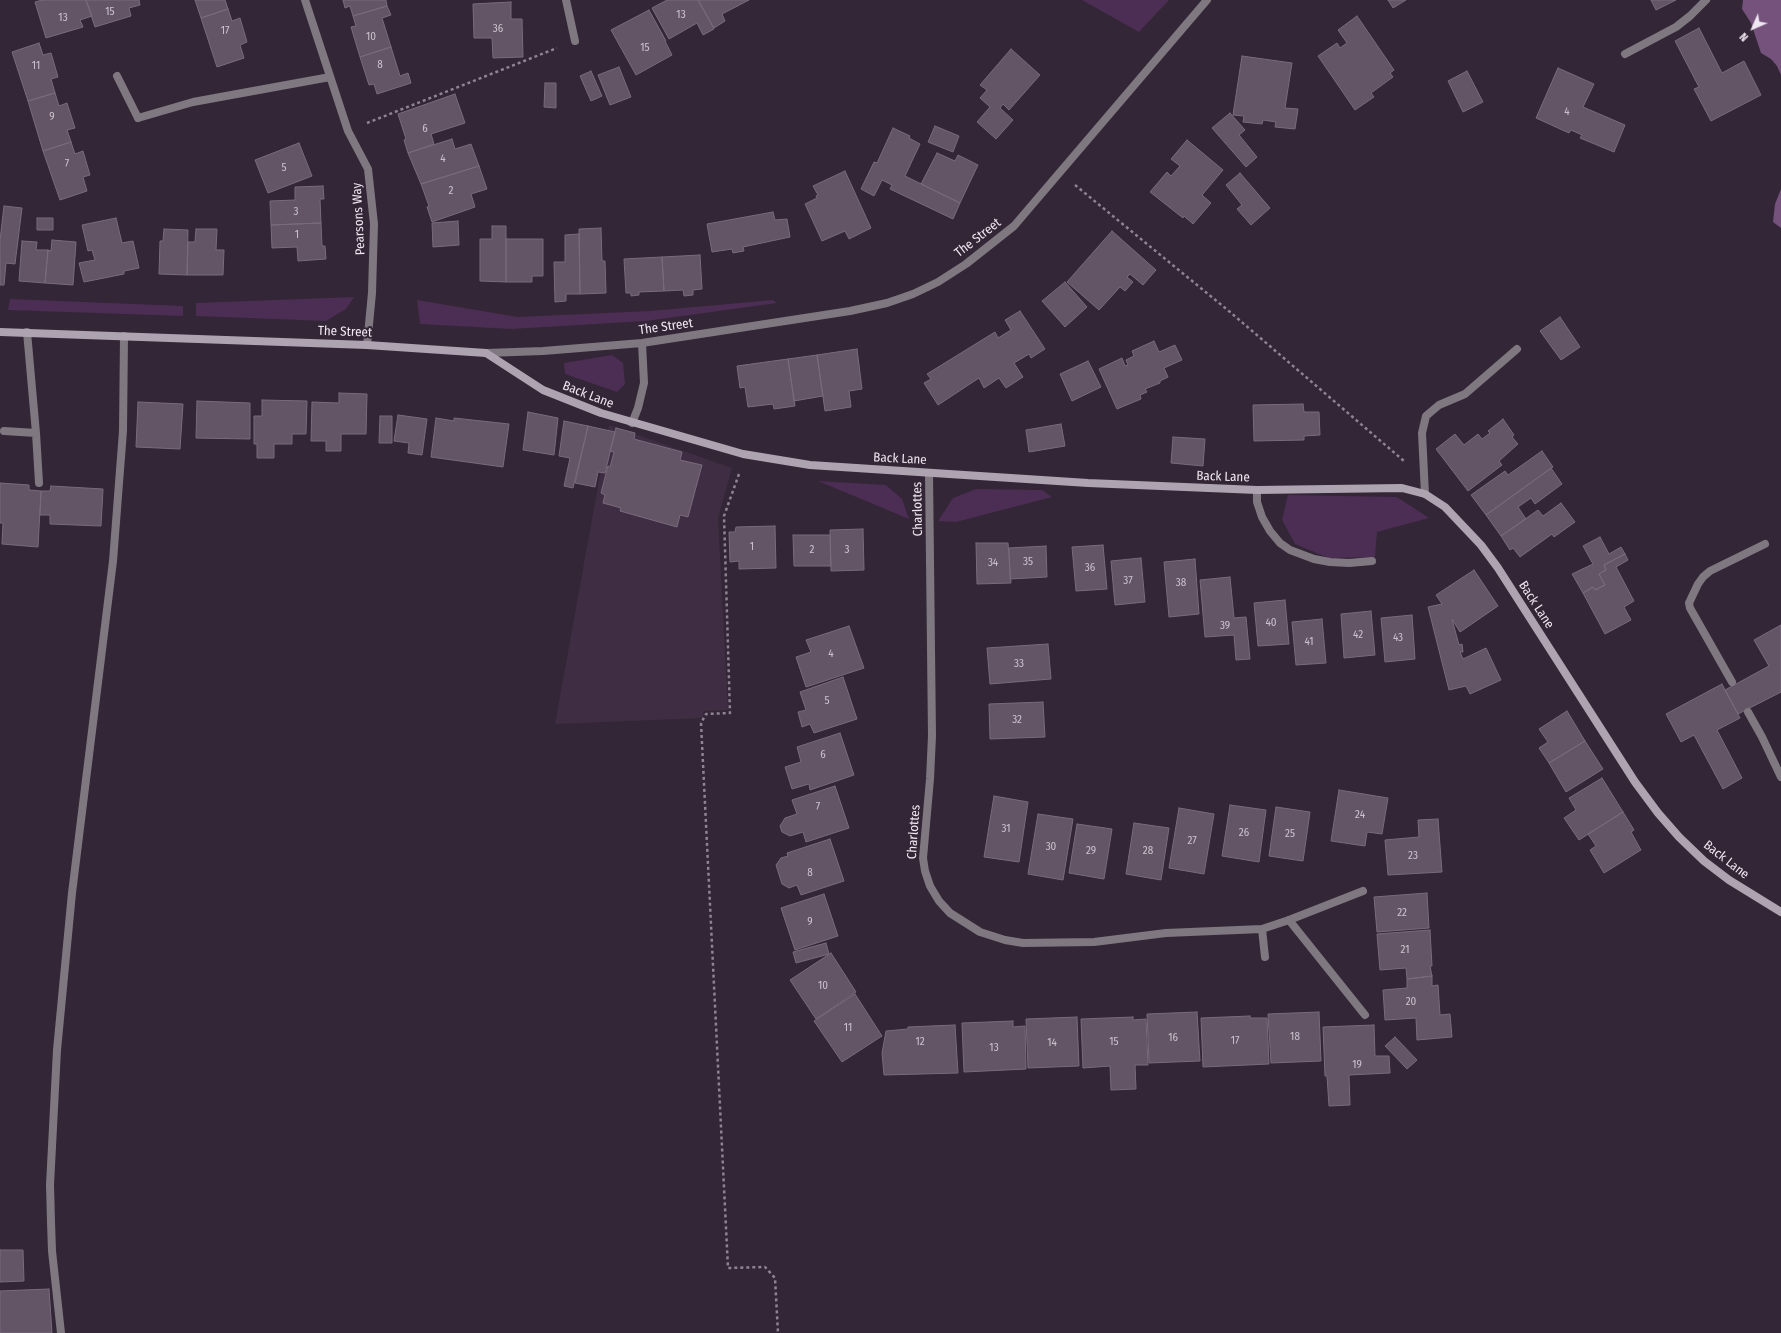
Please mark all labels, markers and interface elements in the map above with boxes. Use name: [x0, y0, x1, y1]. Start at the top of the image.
house number: 15: [105, 5, 115, 19]
house number: 13: [676, 8, 686, 22]
north arrow: [1733, 8, 1773, 48]
house number: 13: [58, 11, 68, 25]
house number: 36: [493, 22, 503, 36]
house number: 17: [221, 24, 229, 38]
house number: 10: [366, 30, 376, 44]
text: N: [1737, 30, 1751, 44]
house number: 15: [640, 41, 650, 55]
house number: 8: [377, 58, 383, 72]
house number: 11: [32, 59, 40, 73]
house number: 4: [1564, 105, 1570, 119]
house number: 9: [49, 110, 55, 124]
house number: 6: [422, 122, 428, 136]
house number: 4: [440, 152, 446, 166]
house number: 7: [65, 157, 69, 171]
house number: 5: [281, 161, 287, 175]
street label: Pearsons Way: [349, 182, 369, 256]
house number: 2: [449, 184, 453, 198]
house number: 3: [294, 205, 298, 219]
street label: The Street: [952, 215, 1004, 261]
house number: 1: [295, 228, 299, 242]
street label: The Street: [638, 315, 694, 339]
street label: The Street: [318, 323, 372, 341]
street label: Back Lane: [560, 378, 616, 412]
street label: Back Lane: [873, 450, 927, 468]
street label: Back Lane: [1196, 468, 1250, 486]
street label: Charlottes: [910, 482, 926, 536]
house number: 1: [750, 540, 754, 554]
house number: 2: [810, 543, 814, 557]
house number: 3: [845, 543, 849, 557]
house number: 35: [1023, 555, 1033, 569]
house number: 34: [988, 556, 998, 570]
house number: 36: [1085, 561, 1095, 575]
house number: 37: [1123, 574, 1133, 588]
house number: 38: [1176, 576, 1186, 590]
street label: Back Lane: [1515, 578, 1557, 632]
house number: 40: [1265, 616, 1277, 630]
house number: 39: [1220, 619, 1230, 633]
house number: 42: [1353, 628, 1363, 642]
house number: 43: [1393, 631, 1403, 645]
house number: 41: [1304, 635, 1314, 649]
house number: 4: [828, 647, 834, 661]
house number: 33: [1014, 657, 1024, 671]
house number: 5: [824, 694, 830, 708]
house number: 32: [1012, 713, 1022, 727]
house number: 6: [820, 748, 826, 762]
house number: 7: [816, 800, 820, 814]
street label: Charlottes: [904, 804, 924, 860]
house number: 24: [1355, 808, 1365, 822]
house number: 31: [1002, 822, 1010, 836]
house number: 26: [1239, 826, 1249, 840]
house number: 25: [1285, 827, 1295, 841]
house number: 27: [1187, 834, 1197, 848]
street label: Back Lane: [1700, 837, 1752, 883]
house number: 30: [1046, 840, 1056, 854]
house number: 29: [1086, 844, 1096, 858]
house number: 28: [1143, 844, 1153, 858]
house number: 23: [1408, 849, 1418, 863]
house number: 8: [807, 866, 813, 880]
house number: 22: [1397, 906, 1407, 920]
house number: 9: [807, 915, 813, 929]
house number: 21: [1401, 943, 1409, 957]
house number: 10: [818, 979, 828, 993]
house number: 20: [1406, 995, 1416, 1009]
house number: 11: [844, 1021, 852, 1035]
house number: 18: [1290, 1030, 1300, 1044]
house number: 16: [1168, 1031, 1178, 1045]
house number: 17: [1231, 1034, 1239, 1048]
house number: 12: [915, 1035, 925, 1049]
house number: 15: [1109, 1035, 1119, 1049]
house number: 14: [1047, 1036, 1057, 1050]
house number: 13: [989, 1041, 999, 1055]
house number: 19: [1352, 1058, 1362, 1072]

